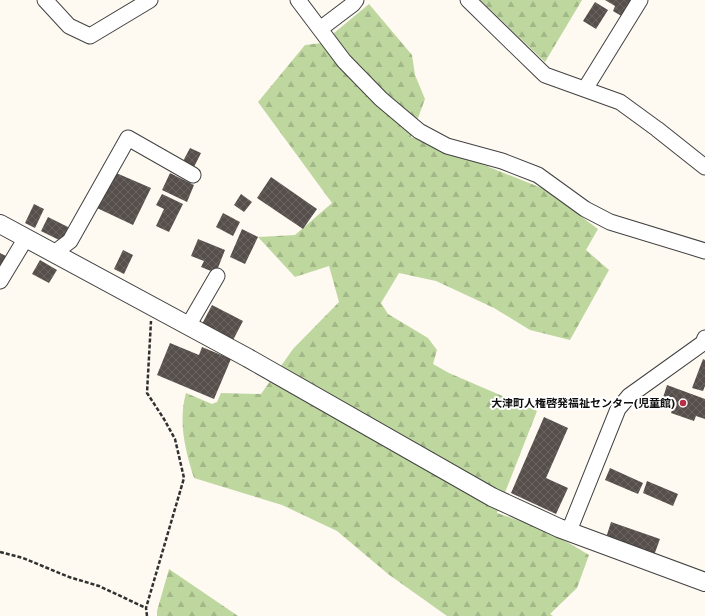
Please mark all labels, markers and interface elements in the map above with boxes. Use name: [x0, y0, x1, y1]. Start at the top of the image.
place label: 大津町人権啓発福祉センター(児童館): [491, 397, 675, 410]
marker: 大津町人権啓発福祉センター(児童館): [678, 398, 688, 408]

